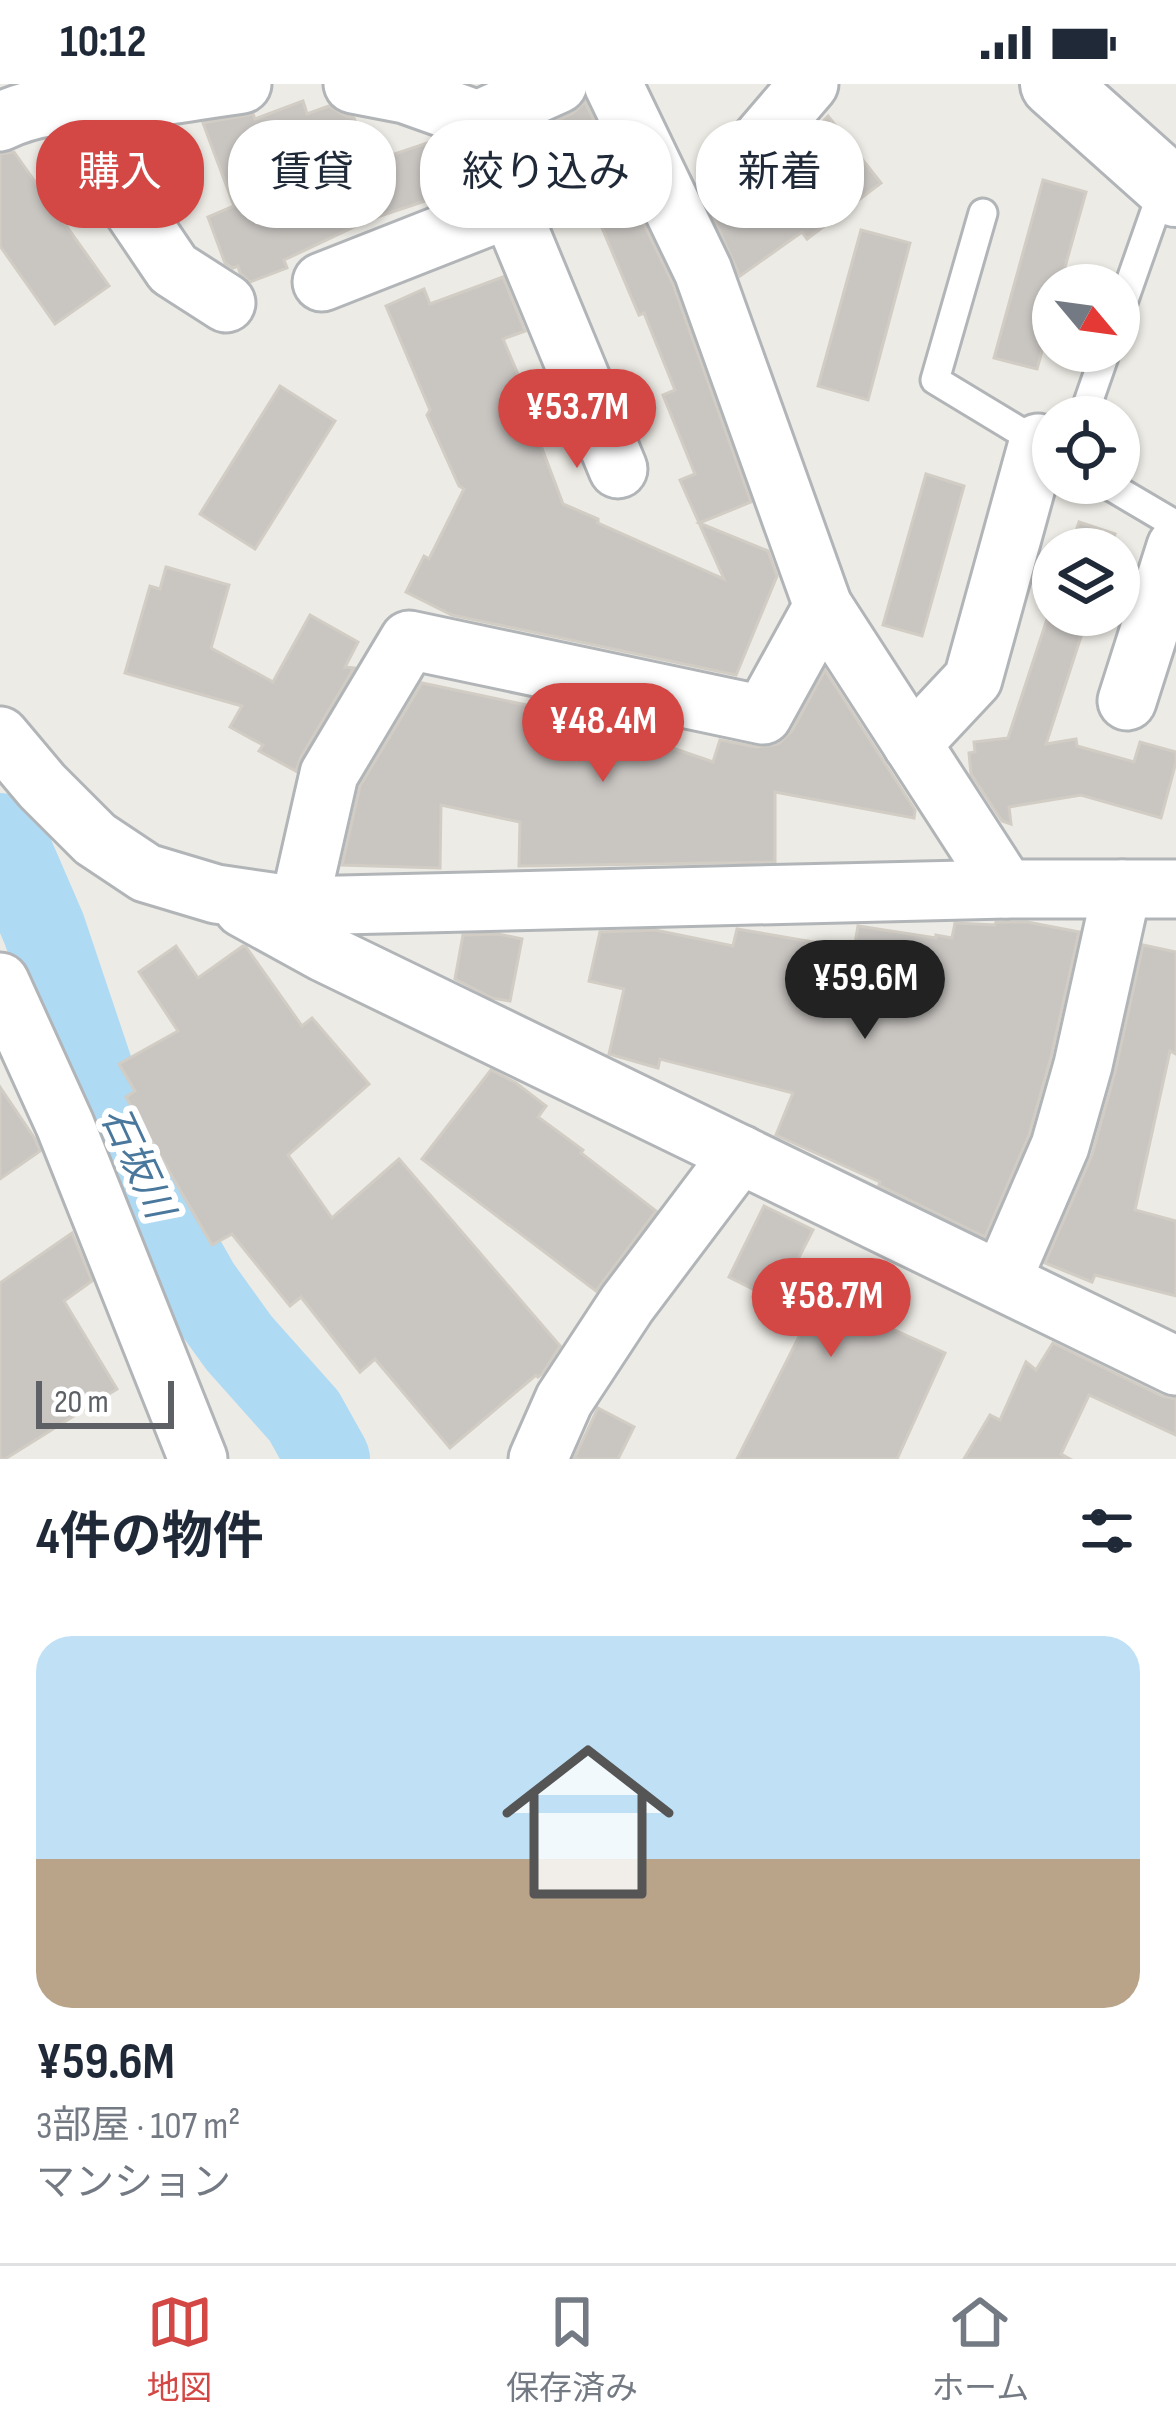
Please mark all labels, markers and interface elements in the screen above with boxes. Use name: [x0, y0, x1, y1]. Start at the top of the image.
text: 10:12: [60, 15, 146, 70]
chip: 購入: [36, 120, 204, 228]
chip: 賃貸: [228, 120, 396, 228]
chip: 絞り込み: [420, 120, 672, 228]
chip: 新着: [696, 120, 864, 228]
north arrow: [1032, 264, 1140, 372]
map controls: [1032, 264, 1140, 636]
pin: ¥53.7M: [479, 369, 675, 471]
text: ¥53.7M: [525, 384, 629, 431]
button: locate: [1032, 396, 1140, 504]
button: layers: [1032, 528, 1140, 636]
pin: ¥48.4M: [505, 683, 701, 785]
text: ¥48.4M: [549, 698, 657, 745]
pin: ¥59.6M: [767, 940, 963, 1042]
text: ¥59.6M: [812, 955, 918, 1002]
water label: 石坂川: [90, 1100, 184, 1230]
pin: ¥58.7M: [733, 1258, 929, 1360]
text: ¥58.7M: [779, 1273, 883, 1320]
scale bar: [36, 1375, 174, 1428]
text: 20 m: [54, 1382, 109, 1422]
icon: filters: [1074, 1498, 1140, 1564]
text: 4件の物件: [36, 1507, 264, 1568]
icon: home: [480, 1714, 696, 1930]
text: ¥59.6M: [36, 2032, 175, 2093]
text: 3部屋 · 107 m²: [36, 2103, 240, 2150]
text: マンション: [36, 2160, 231, 2207]
tab: 地図: [147, 2289, 213, 2409]
tab: 保存済み: [506, 2289, 638, 2409]
tab: ホーム: [931, 2289, 1029, 2409]

